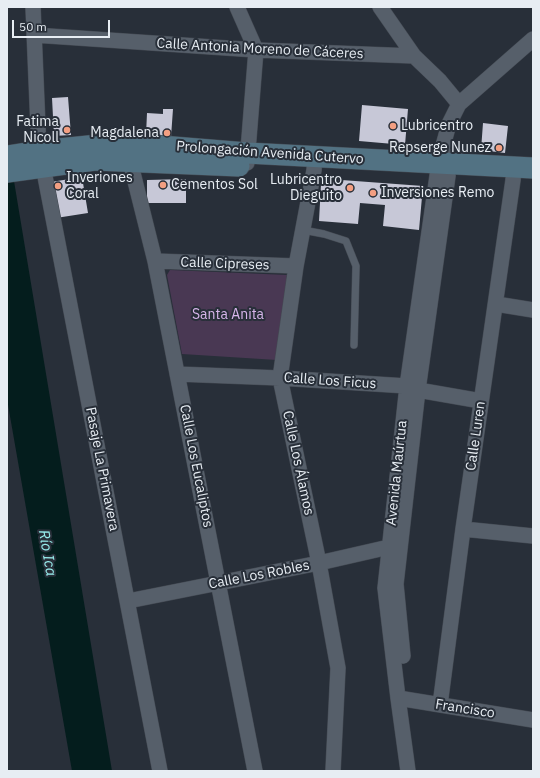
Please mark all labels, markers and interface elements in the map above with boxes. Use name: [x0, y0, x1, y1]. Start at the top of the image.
scale bar: [14, 12, 112, 38]
text: 50 m: [19, 19, 47, 34]
street label: Calle Antonia Moreno de Cáceres: [156, 35, 364, 63]
place label: Fatima Nicoll: [16, 114, 59, 146]
place label: Lubricentro: [401, 118, 473, 134]
marker: Lubricentro: [388, 121, 398, 131]
marker: Fatima Nicoll: [62, 125, 72, 135]
place label: Magdalena: [90, 125, 159, 141]
marker: Magdalena: [162, 128, 172, 138]
street label: Prolongación Avenida Cutervo: [176, 138, 364, 168]
place label: Repserge Nunez: [389, 140, 491, 156]
marker: Repserge Nunez: [494, 143, 504, 153]
place label: Inveriones Coral: [66, 170, 133, 202]
place label: Lubricentro Dieguito: [270, 172, 342, 204]
place label: Cementos Sol: [171, 177, 258, 193]
marker: Cementos Sol: [158, 180, 168, 190]
marker: Inveriones Coral: [53, 181, 63, 191]
marker: Lubricentro Dieguito: [345, 183, 355, 193]
place label: Inversiones Remo: [381, 185, 494, 201]
marker: Inversiones Remo: [368, 188, 378, 198]
street label: Calle Cipreses: [180, 254, 270, 274]
park label: Santa Anita: [192, 307, 264, 323]
street label: Calle Los Ficus: [283, 369, 377, 393]
street label: Calle Luren: [463, 400, 489, 472]
street label: Calle Los Eucaliptos: [176, 403, 216, 529]
street label: Pasaje La Primavera: [82, 406, 122, 532]
street label: Calle Los Álamos: [279, 409, 317, 517]
street label: Avenida Maúrtua: [383, 419, 411, 527]
water label: Río Ica: [34, 528, 60, 578]
street label: Calle Los Robles: [207, 557, 311, 593]
street label: Francisco: [434, 696, 496, 722]

